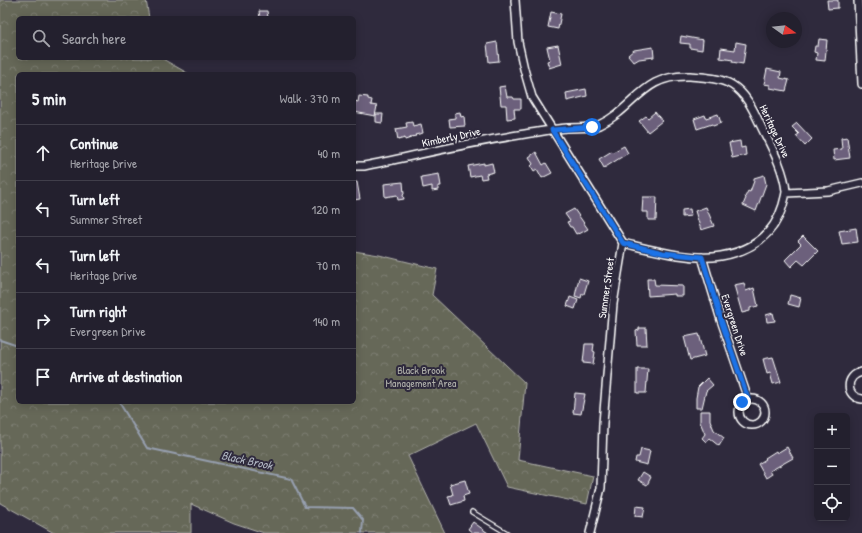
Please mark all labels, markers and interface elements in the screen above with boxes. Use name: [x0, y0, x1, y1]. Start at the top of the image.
north arrow: [766, 12, 802, 48]
search box: [16, 16, 356, 60]
icon: search: [30, 27, 52, 49]
text: Search here: [62, 28, 126, 49]
text: 5 min: [32, 87, 66, 110]
text: Walk · 370 m: [280, 89, 340, 107]
street label: Heritage Drive: [757, 102, 794, 160]
route start: [583, 118, 601, 136]
street label: Kimberly Drive: [420, 124, 482, 150]
text: Continue: [70, 133, 118, 154]
icon: ahead: [32, 142, 54, 164]
text: 40 m: [317, 144, 340, 162]
text: Heritage Drive: [70, 154, 137, 172]
text: Turn left: [70, 189, 120, 210]
icon: left: [32, 198, 54, 220]
text: 120 m: [312, 200, 340, 218]
text: Summer Street: [70, 210, 142, 228]
text: Turn left: [70, 245, 120, 266]
icon: left: [32, 254, 54, 276]
text: 70 m: [316, 256, 340, 274]
street label: Summer Street: [595, 257, 617, 319]
text: Heritage Drive: [70, 266, 137, 284]
street label: Evergreen Drive: [718, 292, 752, 358]
text: Turn right: [70, 301, 126, 322]
icon: right: [32, 310, 54, 332]
text: 140 m: [313, 312, 340, 330]
text: Evergreen Drive: [70, 322, 146, 340]
park label: Black Brook Management Area: [386, 363, 457, 390]
icon: arrive: [32, 366, 54, 388]
text: Arrive at destination: [70, 366, 182, 387]
route end: [733, 393, 751, 411]
map controls: [814, 413, 850, 521]
button: +: [814, 413, 850, 449]
water label: Black Brook: [220, 446, 275, 474]
button: −: [814, 449, 850, 485]
button: locate: [814, 485, 850, 521]

